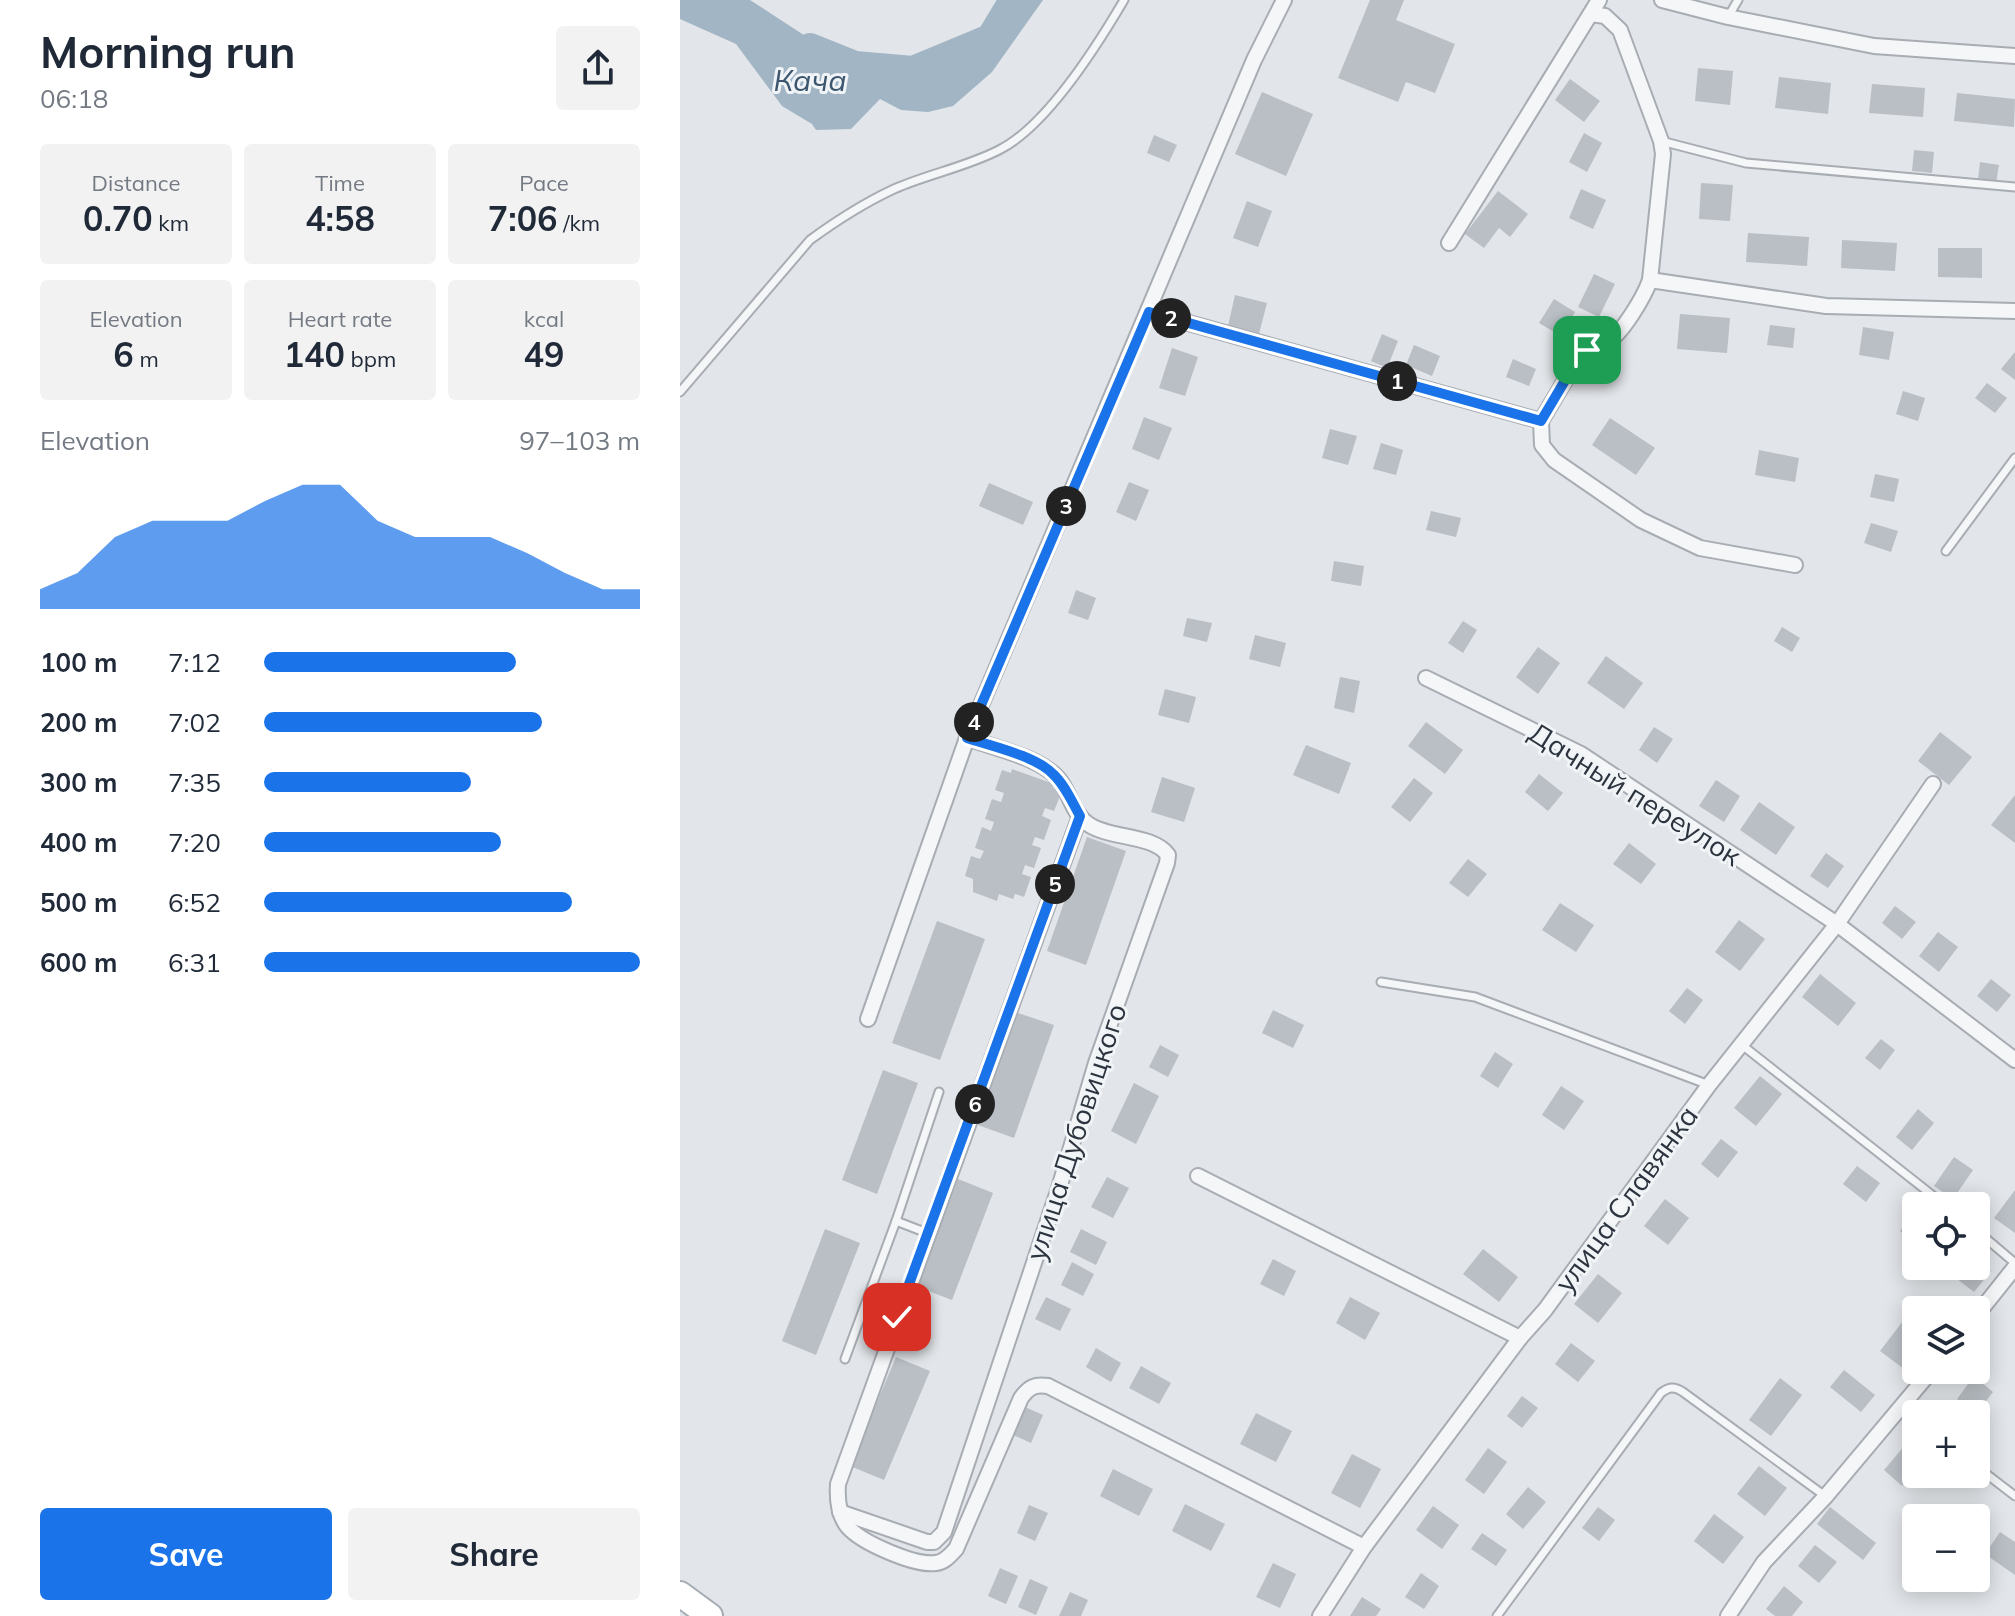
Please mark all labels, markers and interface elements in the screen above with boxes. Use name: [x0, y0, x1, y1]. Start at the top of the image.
text: Morning run: [40, 24, 296, 79]
button: share: [556, 26, 640, 110]
water label: Кача: [773, 61, 847, 99]
text: 06:18: [40, 82, 108, 115]
text: Distance: [92, 169, 180, 197]
text: Time: [315, 169, 365, 197]
text: Pace: [519, 169, 569, 197]
text: 0.70: [83, 197, 153, 240]
text: 4:58: [305, 197, 375, 240]
text: 7:06: [488, 197, 558, 240]
text: km: [153, 209, 189, 237]
text: /km: [558, 209, 600, 237]
pin: 2: [1151, 298, 1191, 338]
text: 2: [1164, 304, 1178, 332]
text: Elevation: [89, 305, 183, 333]
text: Heart rate: [288, 305, 392, 333]
text: kcal: [524, 305, 564, 333]
pin: [1553, 316, 1621, 384]
icon: arrive: [1565, 328, 1609, 372]
text: 6: [113, 333, 134, 376]
text: 140: [284, 333, 345, 376]
text: 49: [524, 333, 564, 376]
text: m: [134, 345, 159, 373]
text: bpm: [345, 345, 396, 373]
pin: 1: [1377, 361, 1417, 401]
text: 1: [1390, 367, 1404, 395]
text: Elevation: [40, 424, 150, 457]
text: 97–103 m: [519, 424, 640, 457]
pin: 3: [1046, 486, 1086, 526]
text: 3: [1059, 492, 1073, 520]
text: 100 m: [40, 646, 117, 679]
text: 7:12: [168, 646, 221, 679]
pin: 4: [954, 702, 994, 742]
text: 200 m: [40, 706, 117, 739]
text: 7:02: [168, 706, 221, 739]
text: 4: [967, 708, 981, 736]
street label: Дачный переулок: [1523, 714, 1749, 873]
text: 300 m: [40, 766, 117, 799]
text: 7:35: [168, 766, 221, 799]
text: 400 m: [40, 826, 117, 859]
text: 7:20: [168, 826, 221, 859]
pin: 5: [1035, 864, 1075, 904]
text: 5: [1048, 870, 1062, 898]
text: 500 m: [40, 886, 117, 919]
text: 6:52: [168, 886, 221, 919]
text: 600 m: [40, 946, 117, 979]
text: 6:31: [168, 946, 221, 979]
street label: улица Дубовицкого: [1017, 999, 1134, 1265]
pin: 6: [955, 1084, 995, 1124]
text: 6: [968, 1090, 982, 1118]
street label: улица Славянка: [1546, 1099, 1705, 1299]
map controls: [1902, 1192, 1990, 1592]
button: locate: [1902, 1192, 1990, 1280]
pin: [863, 1283, 931, 1351]
icon: check: [875, 1295, 919, 1339]
button: layers: [1902, 1296, 1990, 1384]
button: +: [1902, 1400, 1990, 1488]
button: −: [1902, 1504, 1990, 1592]
button: Save: [40, 1508, 332, 1600]
button: Share: [348, 1508, 640, 1600]

